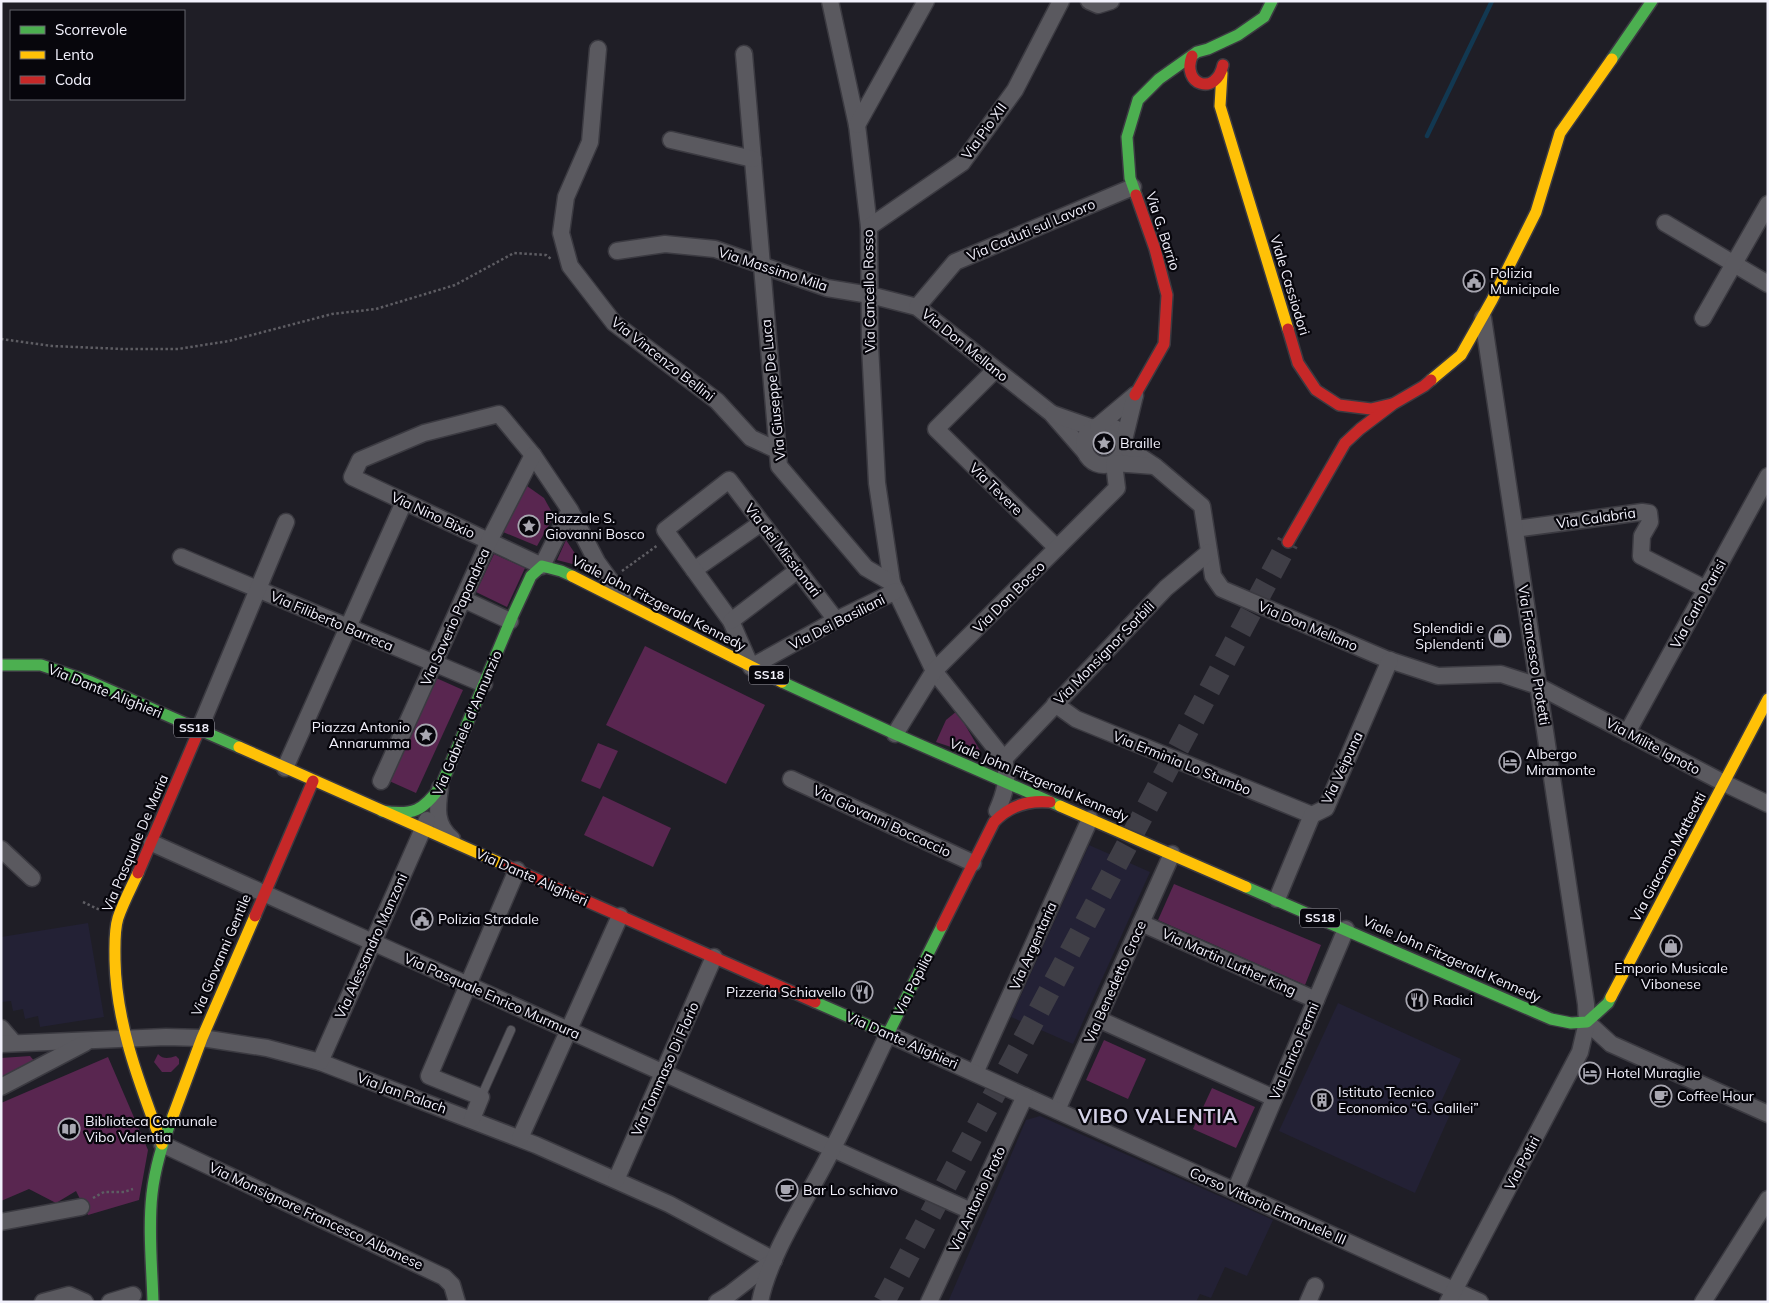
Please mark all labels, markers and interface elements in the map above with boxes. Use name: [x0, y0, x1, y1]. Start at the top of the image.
legend: [10, 10, 185, 100]
text: Scorrevole: [55, 20, 127, 39]
text: Lento: [55, 45, 94, 64]
text: Coda: [55, 70, 91, 89]
street label: Via Pio XII: [957, 99, 1011, 163]
street label: Via G. Barrio: [1142, 189, 1184, 273]
street label: Via Caduti sul Lavoro: [964, 195, 1098, 265]
street label: Via Cancello Rosso: [859, 229, 879, 353]
street label: Viale Cassiodori: [1266, 233, 1314, 337]
street label: Via Massimo Mila: [716, 243, 830, 295]
place label: Polizia Municipale: [1490, 264, 1560, 298]
public building icon: Polizia Municipale: [1462, 269, 1486, 293]
street label: Via Don Mellano: [918, 305, 1012, 385]
street label: Via Vincenzo Bellini: [608, 313, 718, 405]
street label: Via Giuseppe De Luca: [757, 318, 789, 462]
place icon: Braille: [1092, 431, 1116, 455]
place label: Braille: [1120, 434, 1161, 452]
street label: Via Tevere: [965, 459, 1027, 519]
street label: Via Nino Bixio: [388, 488, 478, 542]
street label: Via dei Missionari: [741, 500, 825, 600]
street label: Via Calabria: [1555, 504, 1637, 532]
place label: Piazzale S. Giovanni Bosco: [545, 509, 645, 543]
place icon: Piazzale S. Giovanni Bosco: [517, 514, 541, 538]
street label: Via Saverio Papandrea: [417, 545, 493, 689]
street label: Viale John Fitzgerald Kennedy: [569, 551, 750, 655]
street label: Via Carlo Parisi: [1666, 556, 1730, 652]
street label: Via Don Bosco: [969, 557, 1049, 637]
street label: Via Francesco Protetti: [1514, 584, 1554, 726]
street label: Via Filiberto Barreca: [268, 587, 396, 655]
street label: Via Dei Basiliani: [786, 590, 888, 654]
street label: Via Monsignor Sorbili: [1050, 597, 1158, 709]
street label: Via Don Mellano: [1256, 597, 1360, 655]
place label: Splendidi e Splendenti: [1413, 619, 1484, 653]
shop icon: Splendidi e Splendenti: [1488, 624, 1512, 648]
street label: Via Gabriele d'Annunzio: [428, 648, 506, 798]
street label: Via Dante Alighieri: [45, 660, 165, 722]
road number: SS18: [749, 666, 789, 684]
street label: Via Milite Ignoto: [1603, 714, 1703, 778]
road number: SS18: [174, 718, 214, 738]
place label: Piazza Antonio Annarumma: [312, 718, 410, 752]
place icon: Piazza Antonio Annarumma: [414, 723, 438, 747]
street label: Via Erminia Lo Stumbo: [1110, 727, 1254, 799]
street label: Via Veipuna: [1317, 729, 1367, 807]
street label: Viale John Fitzgerald Kennedy: [947, 734, 1132, 826]
place label: Albergo Miramonte: [1526, 745, 1596, 779]
hotel icon: Albergo Miramonte: [1498, 750, 1522, 774]
street label: Via Pasquale De Maria: [98, 771, 172, 915]
street label: Via Giovanni Boccaccio: [810, 781, 954, 861]
street label: Via Giacomo Matteotti: [1626, 789, 1710, 925]
street label: Via Dante Alighieri: [473, 844, 591, 910]
street label: Via Alessandro Manzoni: [331, 871, 411, 1021]
street label: Via Giovanni Gentile: [187, 891, 255, 1019]
street label: Via Argentaria: [1005, 899, 1061, 993]
public building icon: Polizia Stradale: [410, 907, 434, 931]
road number: SS18: [1300, 908, 1340, 928]
place label: Polizia Stradale: [438, 910, 539, 928]
street label: Viale John Fitzgerald Kennedy: [1360, 912, 1544, 1007]
street label: Via Benedetto Croce: [1080, 918, 1150, 1046]
street label: Via Martin Luther King: [1159, 924, 1299, 1000]
shop icon: Emporio Musicale Vibonese: [1659, 934, 1683, 958]
street label: Via Pasquale Enrico Murmura: [401, 949, 583, 1043]
street label: Via Popilia: [889, 949, 937, 1019]
place label: Emporio Musicale Vibonese: [1614, 959, 1728, 993]
restaurant icon: Pizzeria Schiavello: [850, 980, 874, 1004]
place label: Pizzeria Schiavello: [726, 983, 846, 1001]
restaurant icon: Radici: [1405, 988, 1429, 1012]
place label: Radici: [1433, 991, 1473, 1009]
street label: Via Tommaso Di Florio: [627, 999, 703, 1139]
street label: Via Enrico Fermi: [1265, 999, 1323, 1103]
street label: Via Dante Alighieri: [843, 1007, 961, 1073]
hotel icon: Hotel Muraglie: [1578, 1061, 1602, 1085]
place label: Hotel Muraglie: [1606, 1064, 1700, 1082]
street label: Via Jan Palach: [355, 1068, 449, 1118]
place label: Istituto Tecnico Economico “G. Galilei”: [1338, 1083, 1479, 1117]
cafe icon: Coffee Hour: [1649, 1084, 1673, 1108]
place label: Coffee Hour: [1677, 1087, 1755, 1105]
building icon: Istituto Tecnico Economico “G. Galilei”: [1310, 1088, 1334, 1112]
district label: VIBO VALENTIA: [1077, 1104, 1238, 1128]
place label: Biblioteca Comunale Vibo Valentia: [85, 1112, 217, 1146]
library icon: Biblioteca Comunale Vibo Valentia: [57, 1117, 81, 1141]
street label: Via Potiri: [1500, 1133, 1544, 1193]
street label: Via Antonio Proto: [945, 1143, 1009, 1255]
street label: Via Monsignore Francesco Albanese: [206, 1158, 426, 1274]
street label: Corso Vittorio Emanuele III: [1187, 1163, 1349, 1249]
cafe icon: Bar Lo schiavo: [775, 1178, 799, 1202]
place label: Bar Lo schiavo: [803, 1181, 898, 1199]

